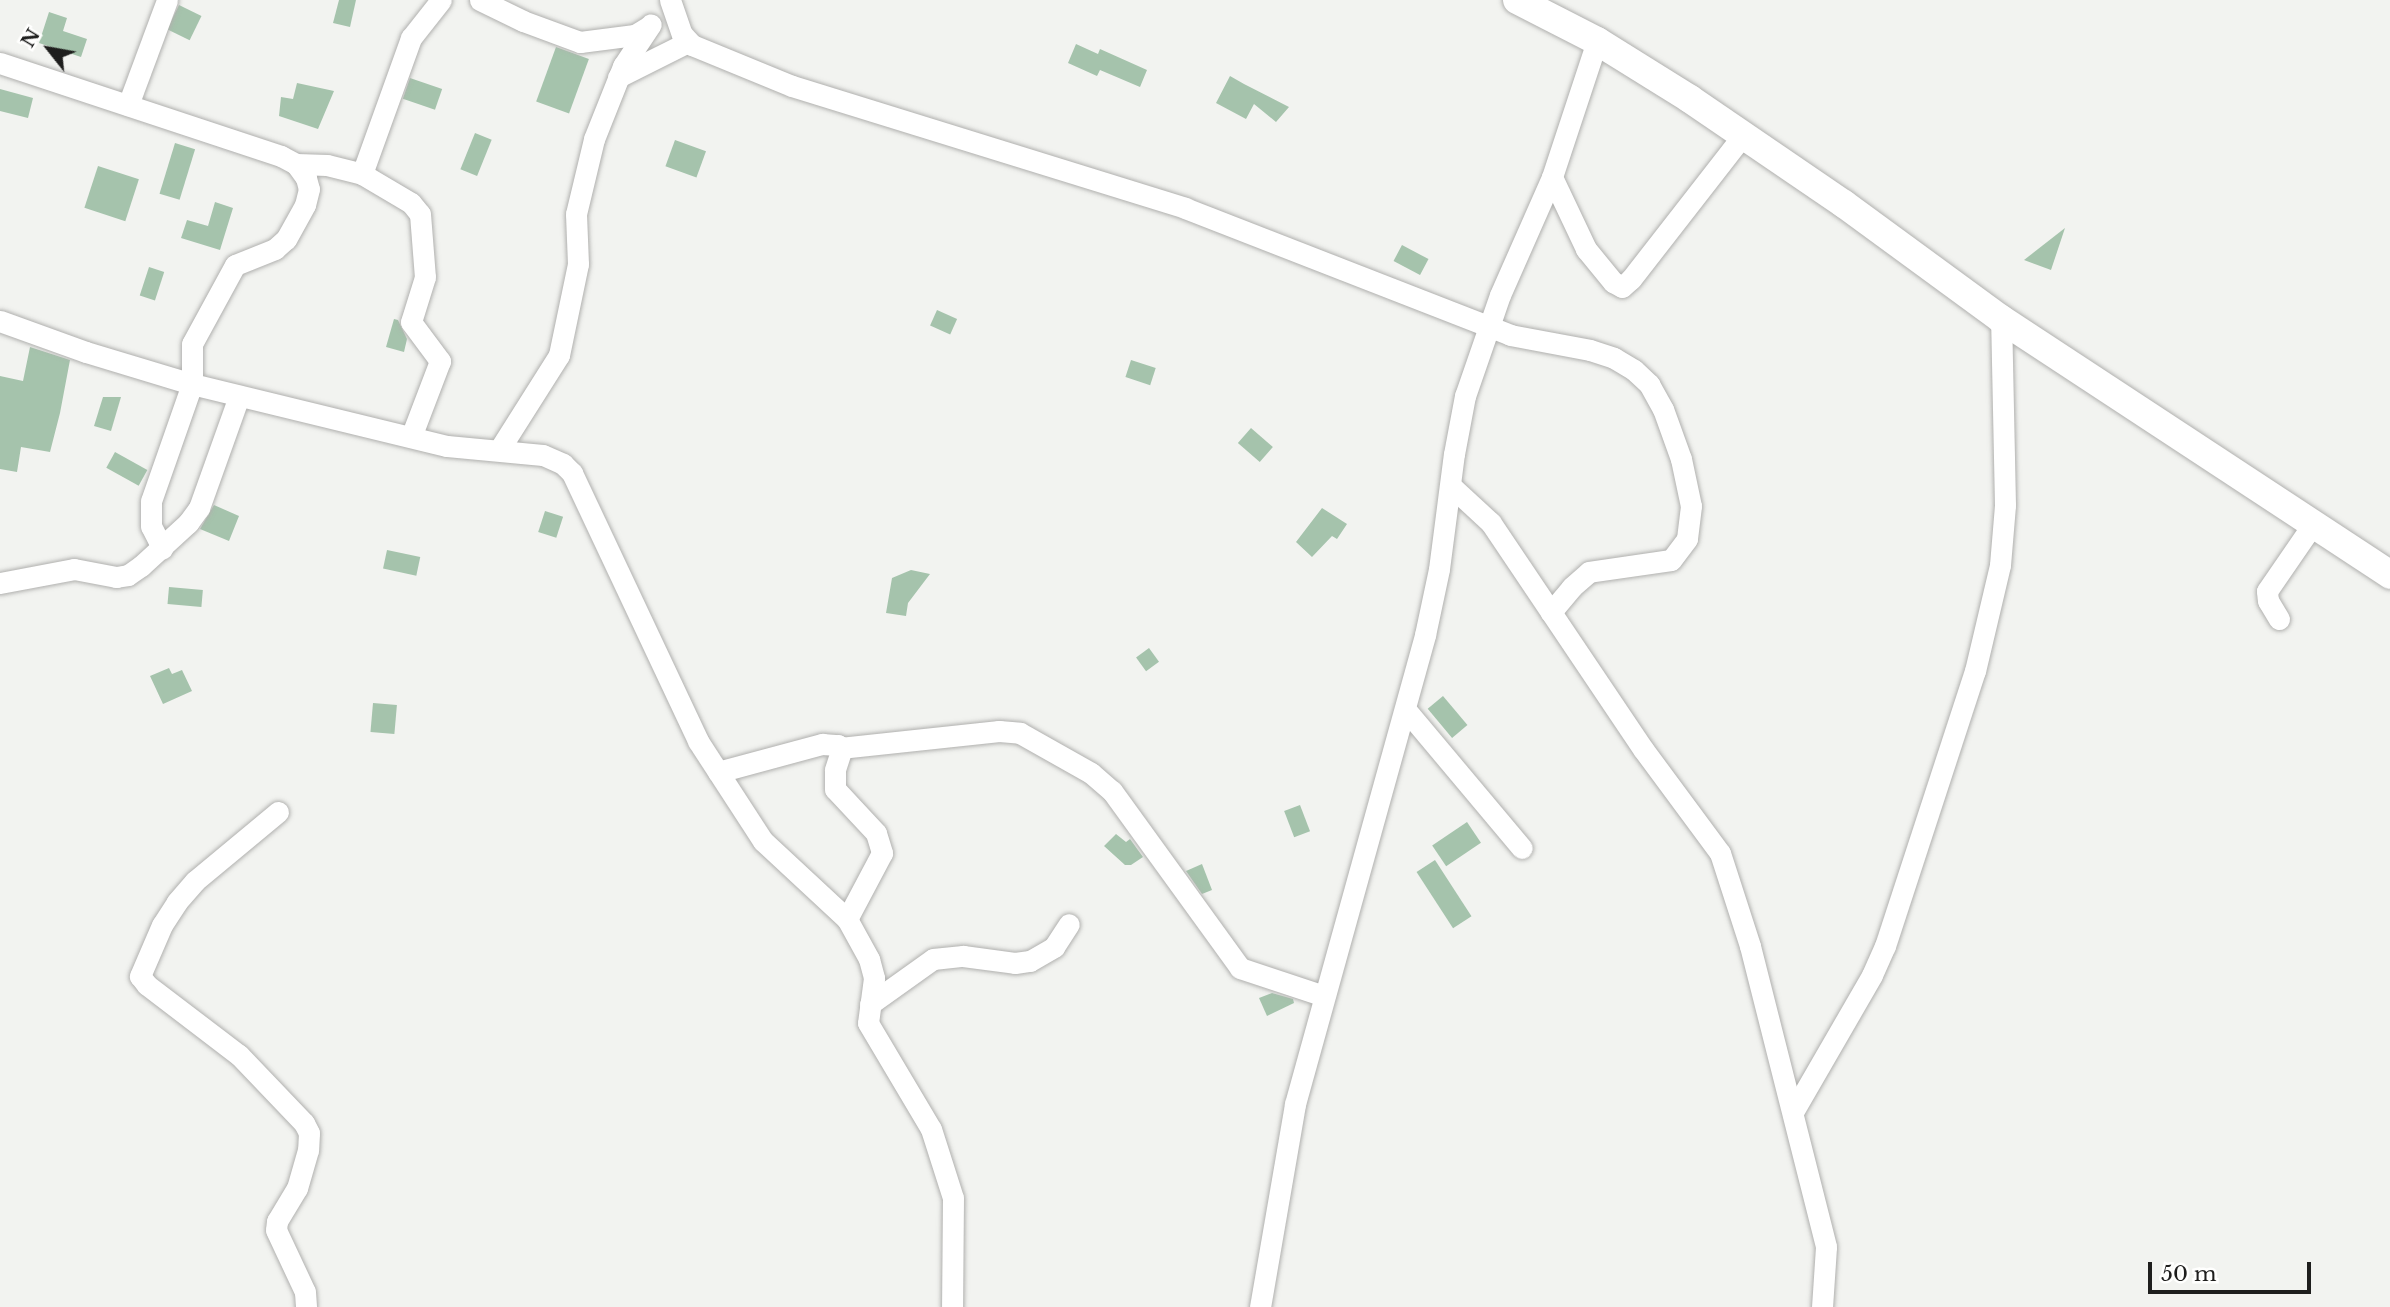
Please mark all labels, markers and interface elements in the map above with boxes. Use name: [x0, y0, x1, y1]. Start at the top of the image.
north arrow: [14, 14, 84, 84]
text: N: [16, 24, 45, 52]
scale bar: [2152, 1248, 2315, 1292]
text: 50 m: [2161, 1261, 2216, 1287]

